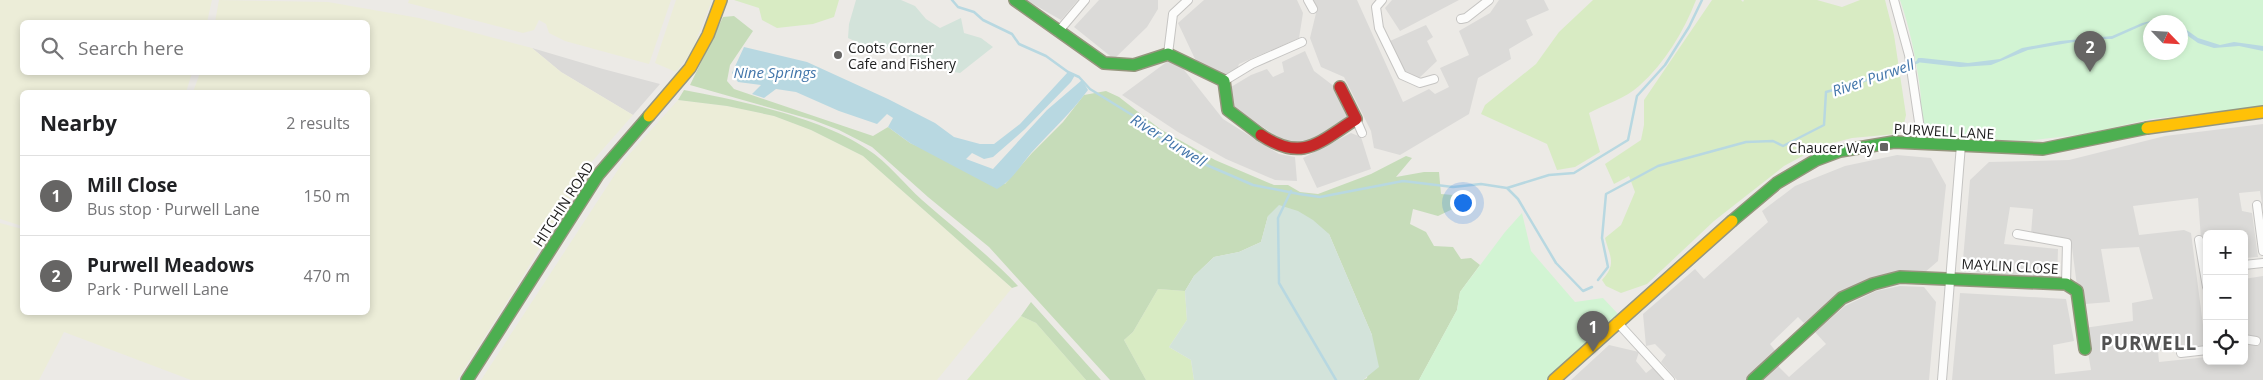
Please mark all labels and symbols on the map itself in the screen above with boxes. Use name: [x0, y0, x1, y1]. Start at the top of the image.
north arrow: [2143, 15, 2188, 60]
pin: 2: [2074, 31, 2106, 72]
place label: Coots Corner Cafe and Fishery: [848, 38, 957, 73]
marker: Coots Corner Cafe and Fishery: [832, 49, 844, 61]
water label: River Purwell: [1829, 53, 1918, 100]
water label: Nine Springs: [733, 62, 817, 82]
water label: River Purwell: [1127, 109, 1212, 172]
street label: PURWELL LANE: [1893, 119, 1995, 143]
place label: Chaucer Way: [1789, 138, 1875, 157]
marker: Chaucer Way: [1878, 141, 1890, 153]
street label: HITCHIN ROAD: [528, 158, 598, 250]
your location: [1450, 190, 1476, 216]
street label: MAYLIN CLOSE: [1961, 254, 2059, 278]
pin: 1: [1577, 311, 1609, 352]
district label: PURWELL: [2101, 330, 2197, 356]

